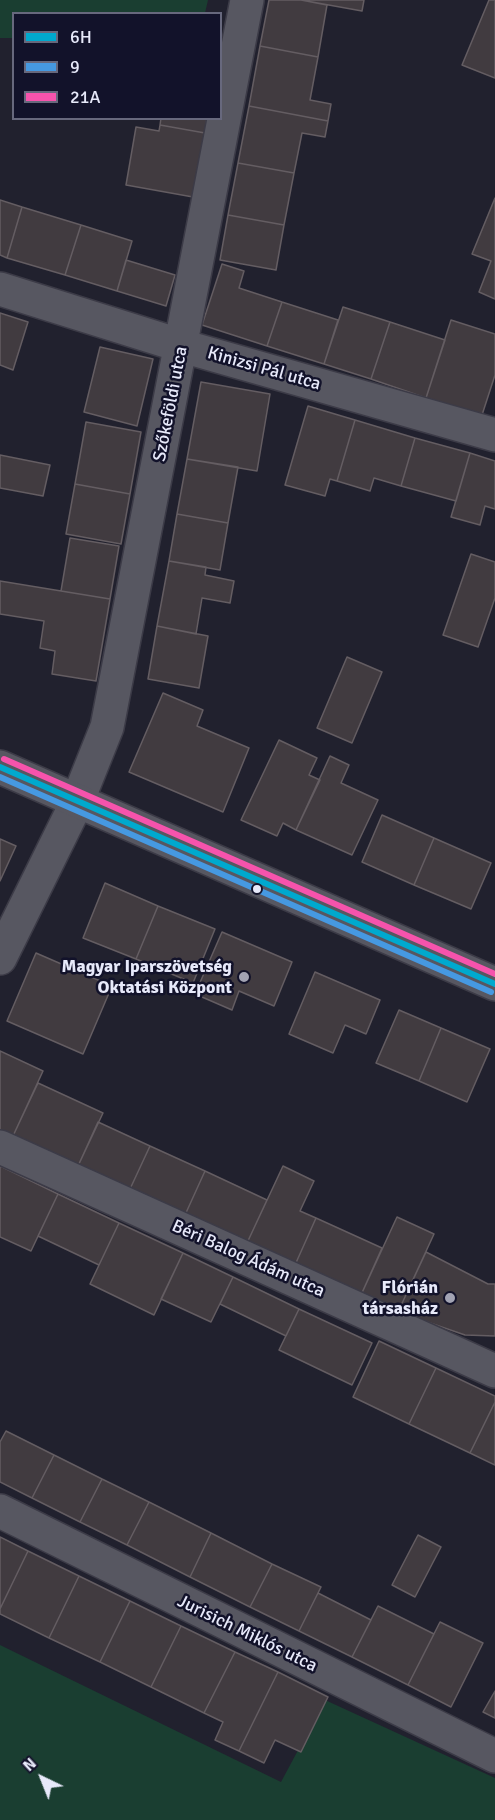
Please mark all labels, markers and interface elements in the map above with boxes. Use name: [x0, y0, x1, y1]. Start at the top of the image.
legend: [12, 12, 222, 120]
text: 6H: [70, 26, 92, 48]
text: 9: [70, 56, 80, 78]
text: 21A: [70, 86, 100, 108]
street label: Kinizsi Pál utca: [205, 343, 323, 395]
street label: Szőkeföldi utca: [149, 345, 193, 463]
unlabelled marker: [251, 883, 263, 895]
place label: Magyar Iparszövetség Oktatási Központ: [62, 956, 232, 998]
marker: Magyar Iparszövetség Oktatási Központ: [237, 970, 251, 984]
street label: Béri Balog Ádám utca: [168, 1216, 328, 1302]
place label: Flórián társasház: [363, 1277, 438, 1320]
marker: Flórián társasház: [443, 1291, 457, 1305]
street label: Jurisich Miklós utca: [174, 1591, 320, 1677]
north arrow: [12, 1748, 72, 1808]
text: N: [19, 1754, 41, 1776]

